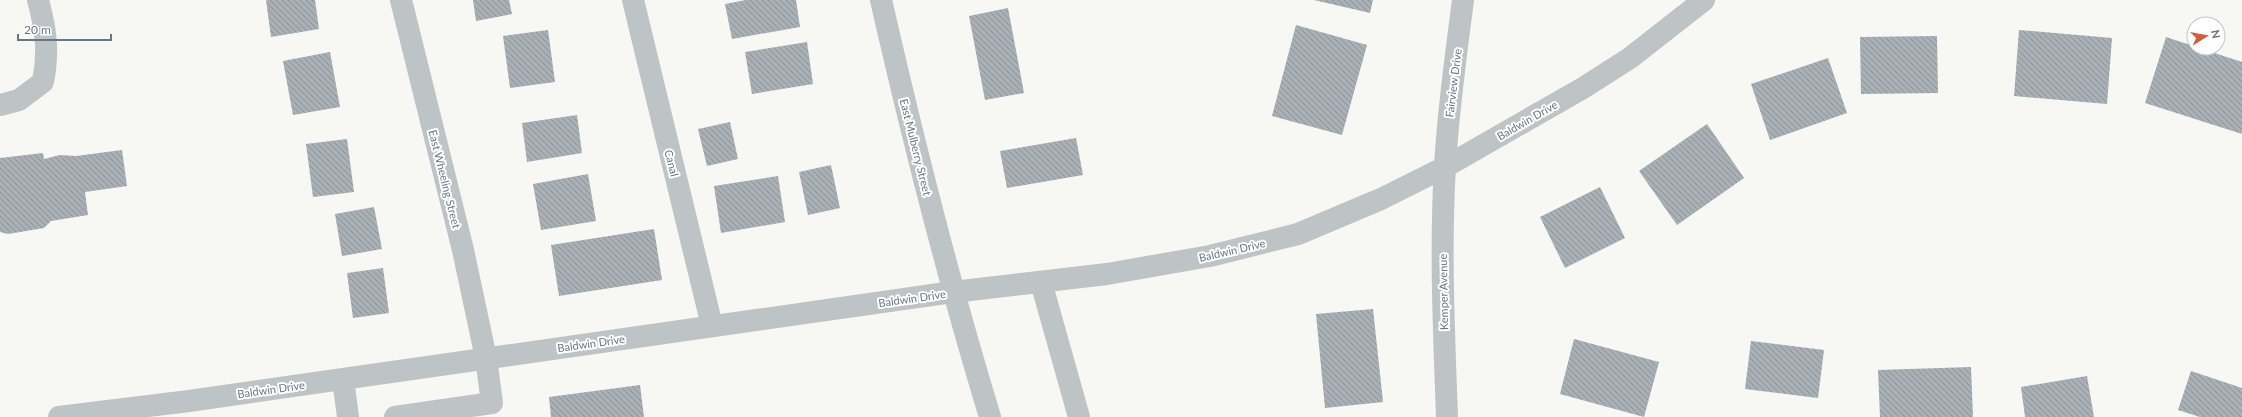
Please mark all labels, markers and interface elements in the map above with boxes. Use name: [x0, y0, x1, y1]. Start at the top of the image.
scale bar: [18, 16, 111, 42]
north arrow: [2186, 16, 2226, 56]
text: 20 m: [24, 22, 51, 37]
text: N: [2209, 29, 2223, 39]
street label: Fairview Drive: [1442, 48, 1464, 118]
street label: East Mulberry Street: [898, 97, 934, 197]
street label: Baldwin Drive: [1494, 97, 1560, 143]
street label: East Wheeling Street: [426, 128, 464, 230]
street label: Canal: [662, 148, 682, 178]
street label: Baldwin Drive: [1198, 236, 1267, 264]
street label: Kemper Avenue: [1436, 254, 1450, 330]
street label: Baldwin Drive: [878, 287, 947, 309]
street label: Baldwin Drive: [557, 332, 626, 354]
street label: Baldwin Drive: [237, 378, 306, 400]

